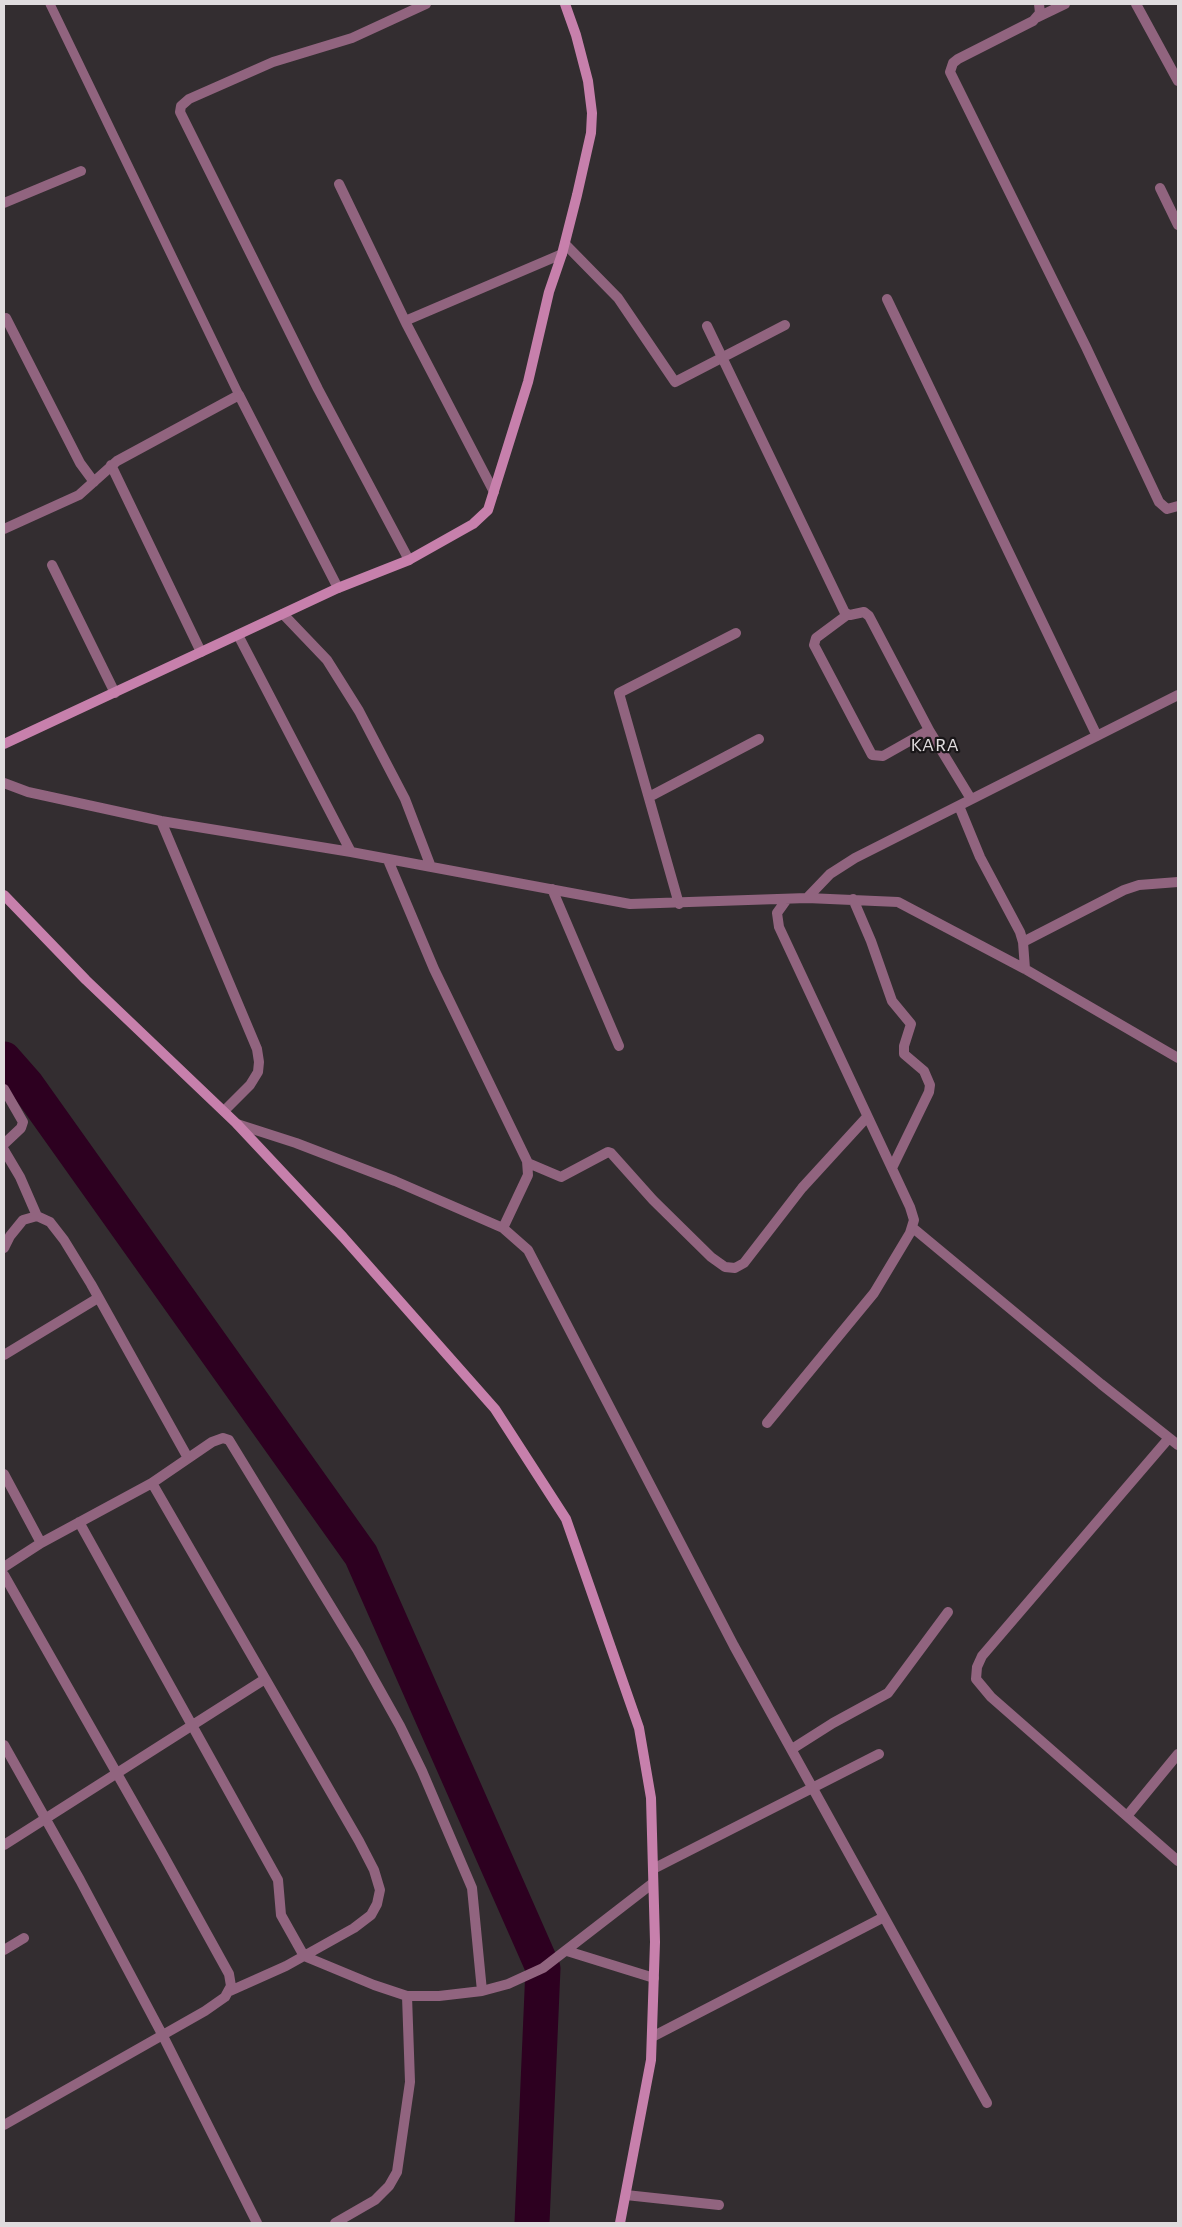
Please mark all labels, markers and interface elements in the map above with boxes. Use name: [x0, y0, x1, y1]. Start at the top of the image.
district label: KARA: [910, 733, 960, 757]

